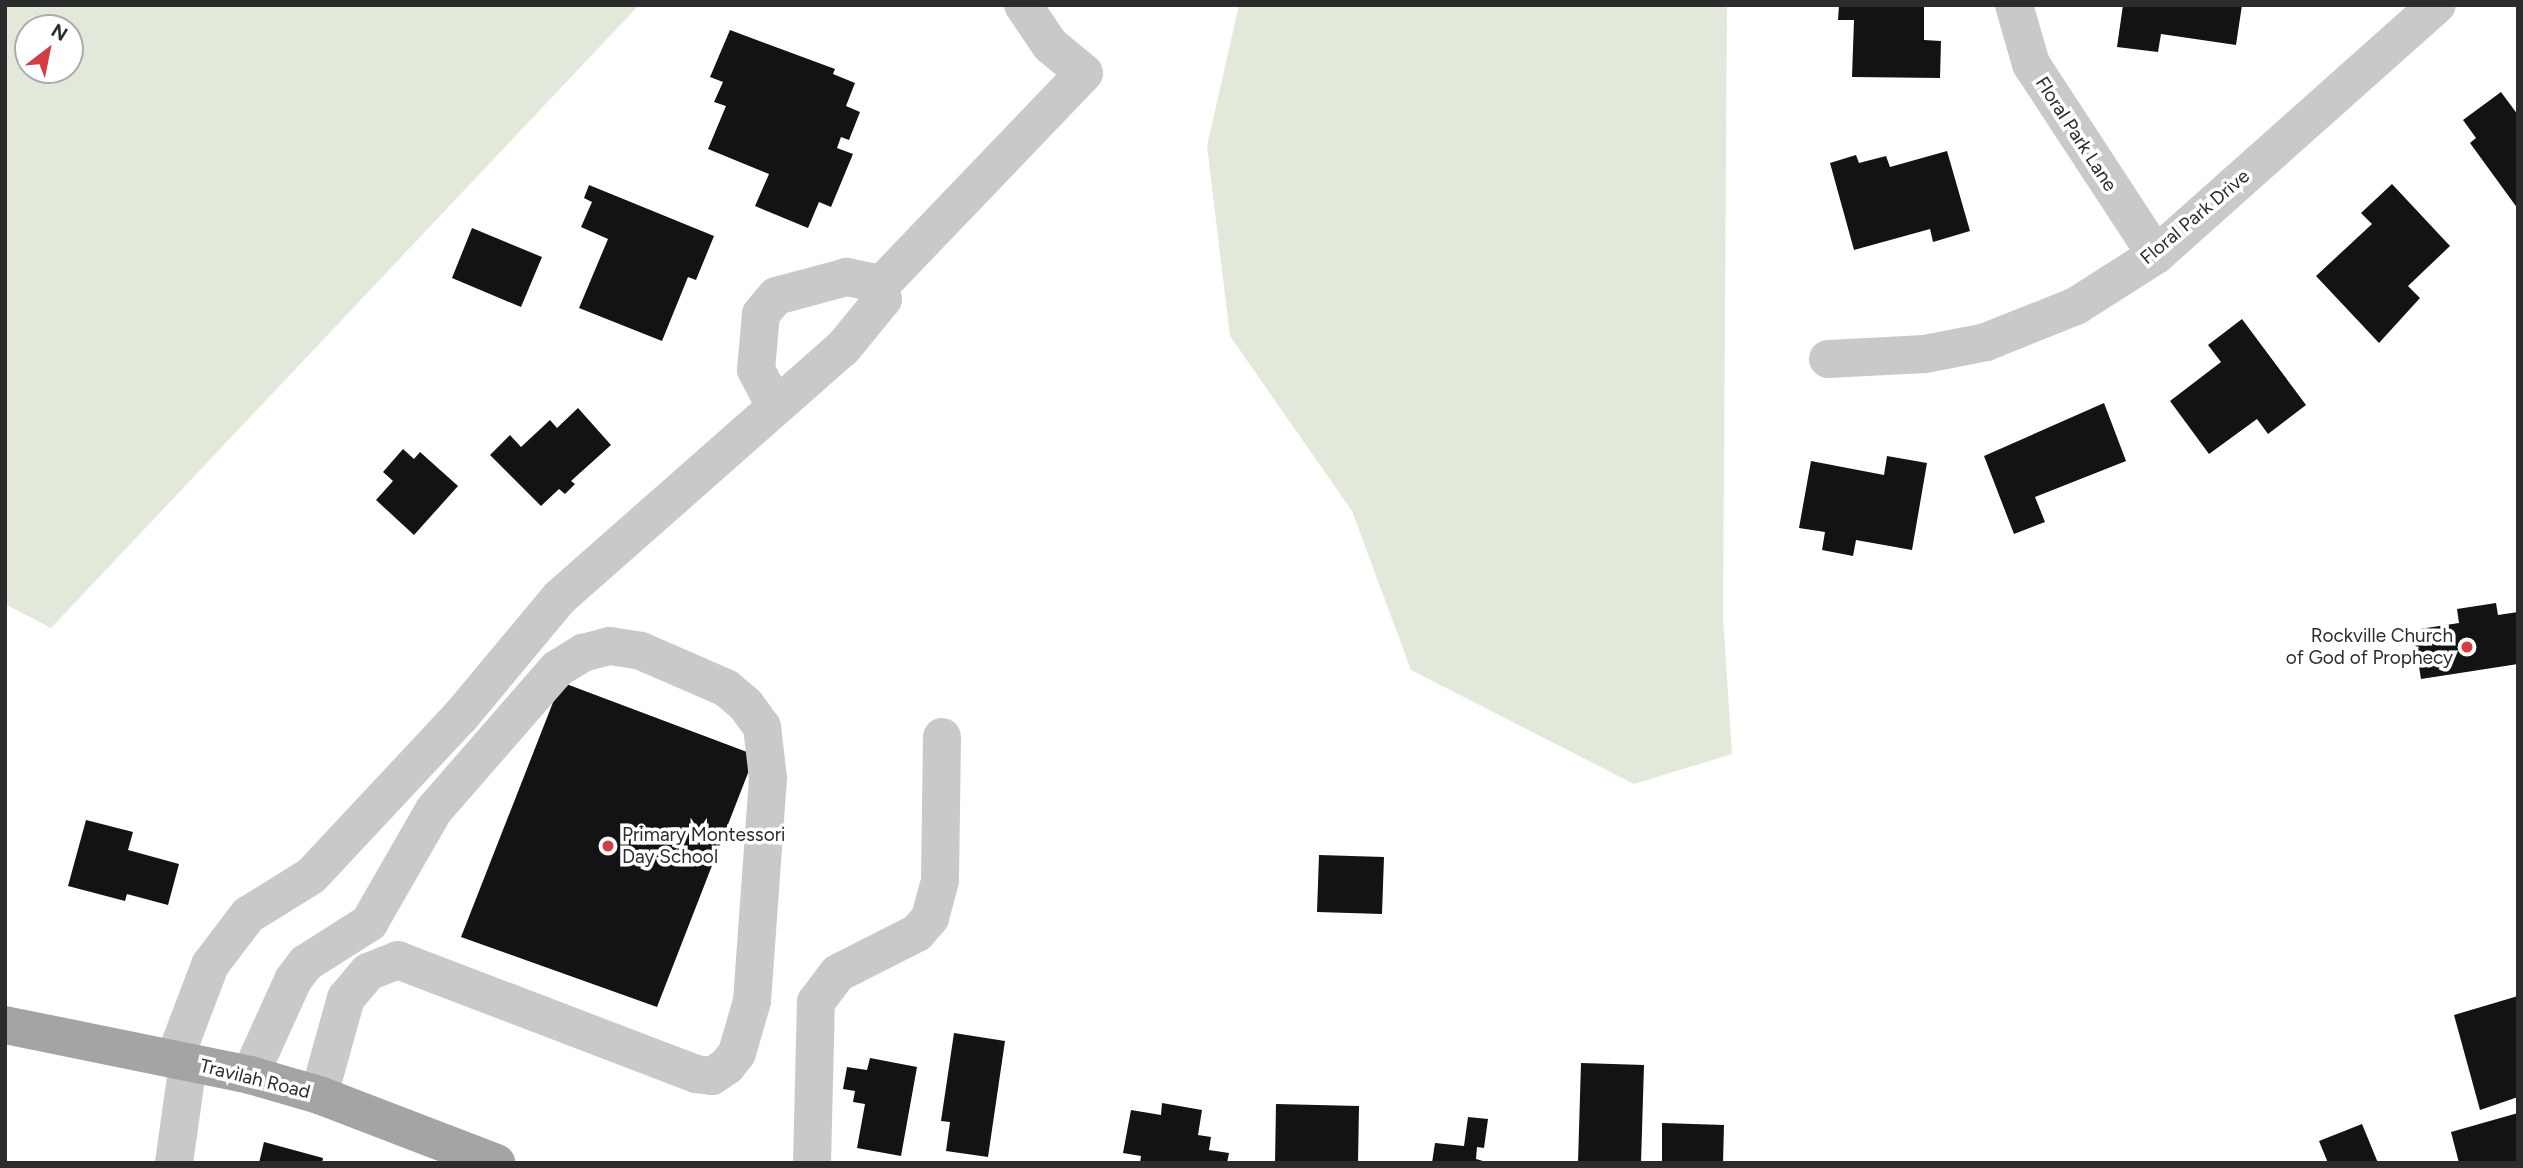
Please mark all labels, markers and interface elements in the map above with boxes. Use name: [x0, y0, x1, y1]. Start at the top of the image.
north arrow: [14, 14, 84, 84]
text: N: [47, 19, 72, 46]
street label: Floral Park Lane: [2031, 72, 2121, 196]
street label: Floral Park Drive: [2136, 165, 2254, 269]
place label: Rockville Church of God of Prophecy: [2286, 625, 2453, 669]
marker: Rockville Church of God of Prophecy: [2459, 639, 2475, 655]
place label: Primary Montessori Day School: [622, 824, 785, 868]
marker: Primary Montessori Day School: [600, 838, 616, 854]
street label: Travilah Road: [198, 1054, 312, 1104]

